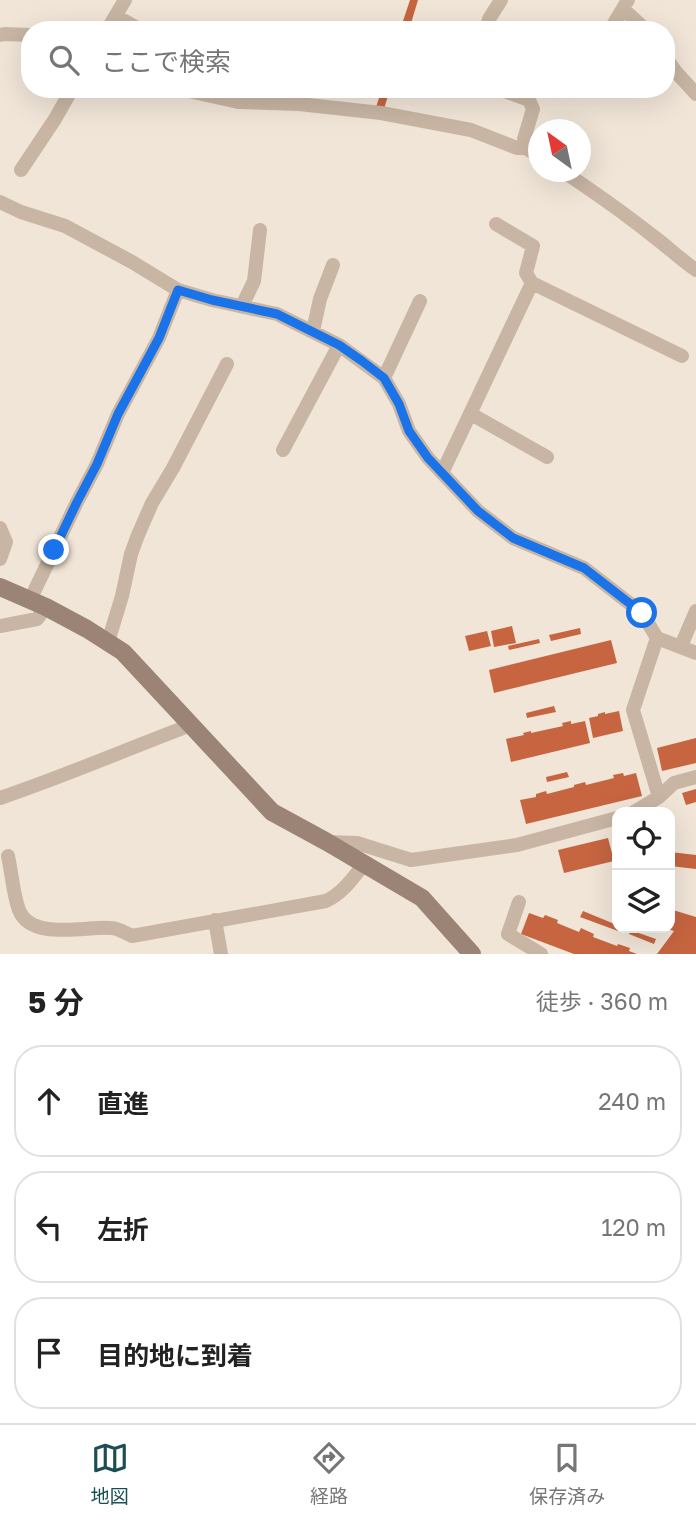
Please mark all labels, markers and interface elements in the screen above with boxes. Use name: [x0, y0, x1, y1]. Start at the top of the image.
search box: [21, 21, 675, 98]
icon: search: [45, 41, 83, 79]
text: ここで検索: [101, 46, 231, 77]
north arrow: [528, 119, 591, 182]
route end: [38, 534, 69, 565]
route start: [626, 597, 657, 628]
map controls: [612, 807, 675, 933]
button: locate: [612, 807, 675, 870]
button: layers: [612, 870, 675, 933]
text: 5 分: [28, 984, 84, 1020]
text: 徒歩 · 360 m: [536, 987, 668, 1015]
icon: ahead: [30, 1082, 68, 1120]
text: 240 m: [598, 1087, 666, 1115]
text: 直進: [97, 1088, 149, 1119]
icon: left: [30, 1208, 68, 1246]
text: 120 m: [601, 1213, 666, 1241]
text: 左折: [97, 1214, 149, 1245]
icon: arrive: [30, 1334, 68, 1372]
text: 目的地に到着: [97, 1340, 253, 1371]
tab: 地図: [91, 1439, 129, 1508]
tab: 経路: [310, 1439, 348, 1508]
tab: 保存済み: [529, 1439, 605, 1508]

